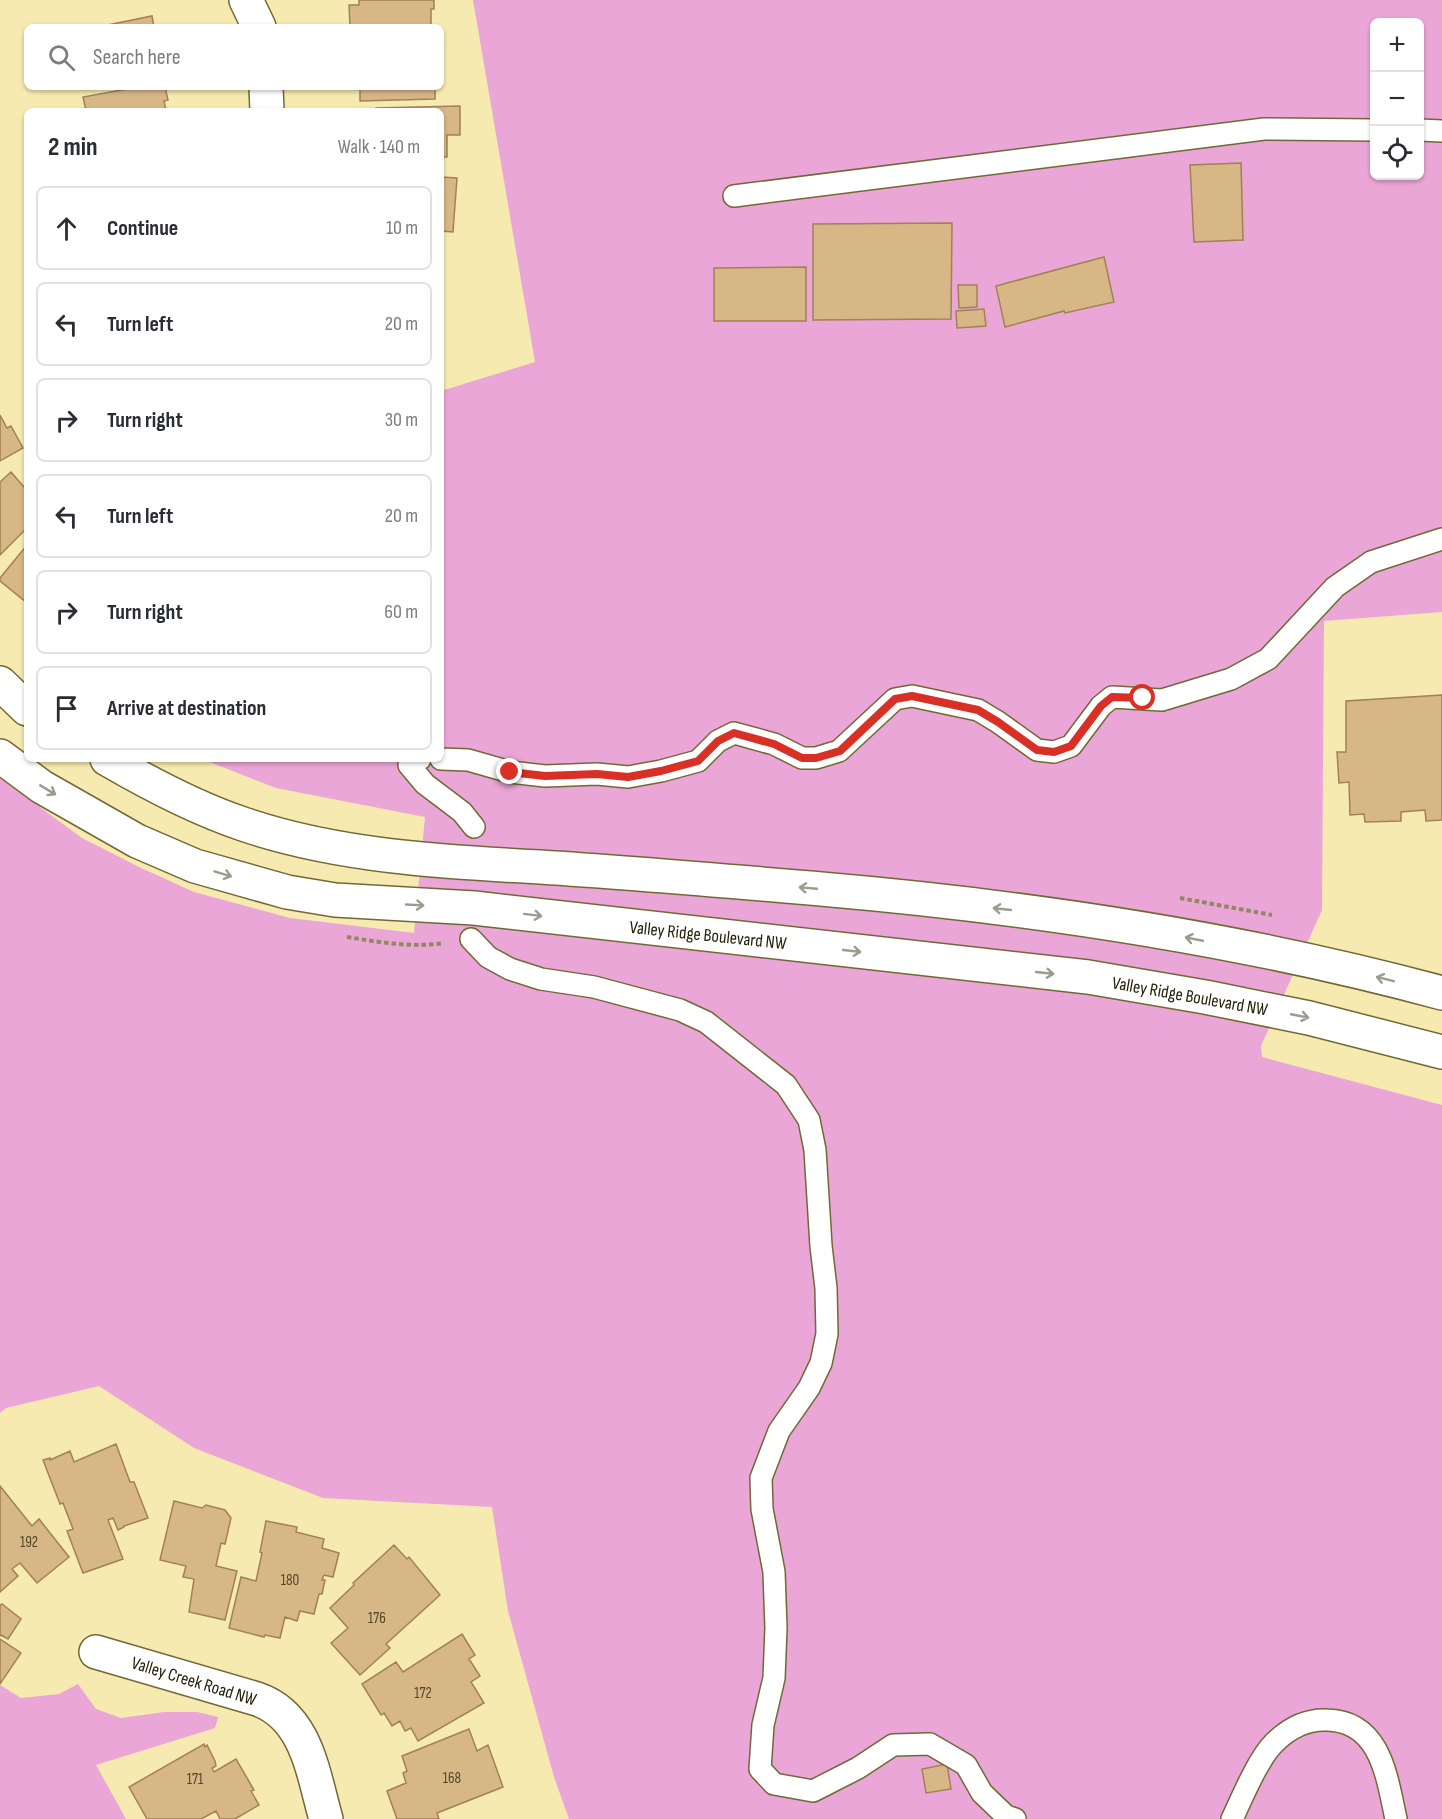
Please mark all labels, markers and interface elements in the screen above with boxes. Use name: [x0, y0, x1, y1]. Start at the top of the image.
map controls: [1370, 18, 1424, 180]
button: +: [1370, 18, 1424, 72]
search box: [24, 24, 444, 90]
icon: search: [45, 41, 78, 74]
text: Search here: [93, 44, 180, 71]
button: −: [1370, 72, 1424, 126]
button: locate: [1370, 126, 1424, 180]
text: 2 min: [48, 132, 98, 163]
text: Walk · 140 m: [338, 135, 420, 159]
icon: ahead: [50, 212, 83, 245]
text: Continue: [107, 215, 178, 242]
text: 10 m: [386, 216, 418, 240]
icon: left: [50, 308, 83, 341]
text: Turn left: [107, 311, 173, 338]
text: 20 m: [385, 312, 418, 336]
icon: right: [50, 404, 83, 437]
text: Turn right: [107, 407, 183, 434]
text: 30 m: [385, 408, 418, 432]
icon: left: [50, 500, 83, 533]
text: Turn left: [107, 503, 173, 530]
text: 20 m: [385, 504, 418, 528]
icon: right: [50, 596, 83, 629]
text: Turn right: [107, 599, 183, 626]
text: 60 m: [384, 600, 418, 624]
route start: [1129, 684, 1155, 710]
icon: arrive: [50, 692, 83, 725]
text: Arrive at destination: [107, 695, 266, 722]
route end: [496, 758, 522, 784]
one-way arrow: [39, 784, 56, 796]
one-way arrow: [213, 869, 232, 880]
one-way arrow: [799, 883, 818, 894]
one-way arrow: [404, 900, 424, 911]
one-way arrow: [992, 903, 1012, 914]
one-way arrow: [522, 910, 542, 921]
street label: Valley Ridge Boulevard NW: [628, 917, 788, 954]
one-way arrow: [1185, 933, 1205, 944]
one-way arrow: [841, 946, 861, 957]
one-way arrow: [1035, 967, 1055, 978]
street label: Valley Ridge Boulevard NW: [1110, 972, 1270, 1021]
one-way arrow: [1376, 972, 1395, 984]
one-way arrow: [1289, 1011, 1309, 1022]
house number: 192: [20, 1533, 38, 1552]
house number: 180: [281, 1571, 299, 1590]
house number: 176: [368, 1609, 386, 1628]
street label: Valley Creek Road NW: [129, 1652, 259, 1711]
house number: 172: [414, 1684, 432, 1703]
house number: 168: [443, 1769, 461, 1788]
house number: 171: [187, 1770, 204, 1789]

